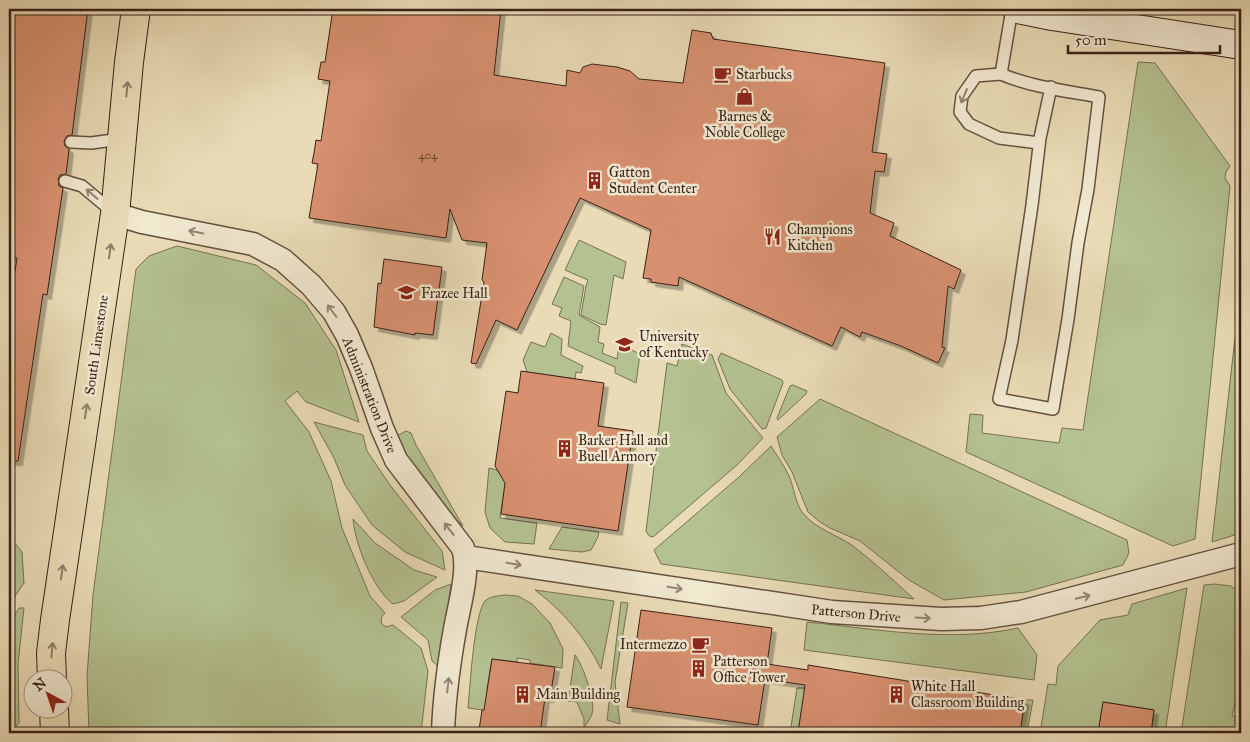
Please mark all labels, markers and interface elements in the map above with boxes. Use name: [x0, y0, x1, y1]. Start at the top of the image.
scale bar: [1068, 22, 1220, 54]
text: 50 m: [1075, 31, 1107, 49]
cafe icon: Starbucks: [712, 64, 732, 84]
place label: Starbucks: [736, 66, 792, 83]
one-way arrow: [122, 81, 131, 97]
shop icon: Barnes & Noble College: [735, 86, 755, 106]
one-way arrow: [959, 88, 968, 103]
place label: Barnes & Noble College: [705, 108, 785, 141]
house number: 404: [419, 149, 438, 162]
place label: Gatton Student Center: [609, 164, 697, 197]
building icon: Gatton Student Center: [585, 170, 605, 190]
one-way arrow: [86, 189, 99, 200]
place label: Champions Kitchen: [787, 221, 853, 254]
one-way arrow: [189, 227, 205, 237]
restaurant icon: Champions Kitchen: [763, 227, 783, 247]
one-way arrow: [105, 243, 115, 259]
school or university icon: Frazee Hall: [397, 283, 417, 303]
place label: Frazee Hall: [421, 285, 488, 302]
street label: South Limestone: [81, 294, 112, 396]
one-way arrow: [327, 304, 338, 317]
place label: University of Kentucky: [639, 328, 709, 361]
street label: Administration Drive: [338, 334, 401, 456]
school or university icon: University of Kentucky: [615, 334, 635, 354]
one-way arrow: [82, 404, 92, 420]
place label: Barker Hall and Buell Armory: [578, 432, 668, 465]
building icon: Barker Hall and Buell Armory: [554, 438, 574, 458]
one-way arrow: [443, 523, 454, 536]
one-way arrow: [506, 559, 522, 569]
one-way arrow: [58, 565, 68, 581]
one-way arrow: [666, 584, 682, 594]
one-way arrow: [1074, 591, 1090, 601]
street label: Patterson Drive: [810, 601, 902, 626]
one-way arrow: [915, 614, 931, 623]
cafe icon: Intermezzo: [691, 634, 711, 654]
place label: Intermezzo: [620, 636, 687, 653]
one-way arrow: [47, 642, 57, 658]
place label: Patterson Office Tower: [713, 653, 786, 686]
building icon: Patterson Office Tower: [689, 659, 709, 679]
north arrow: [22, 670, 72, 720]
text: N: [30, 674, 50, 695]
one-way arrow: [443, 677, 453, 693]
place label: White Hall Classroom Building: [911, 678, 1024, 711]
building icon: Main Building: [512, 684, 532, 704]
building icon: White Hall Classroom Building: [887, 684, 907, 704]
place label: Main Building: [536, 686, 621, 703]

